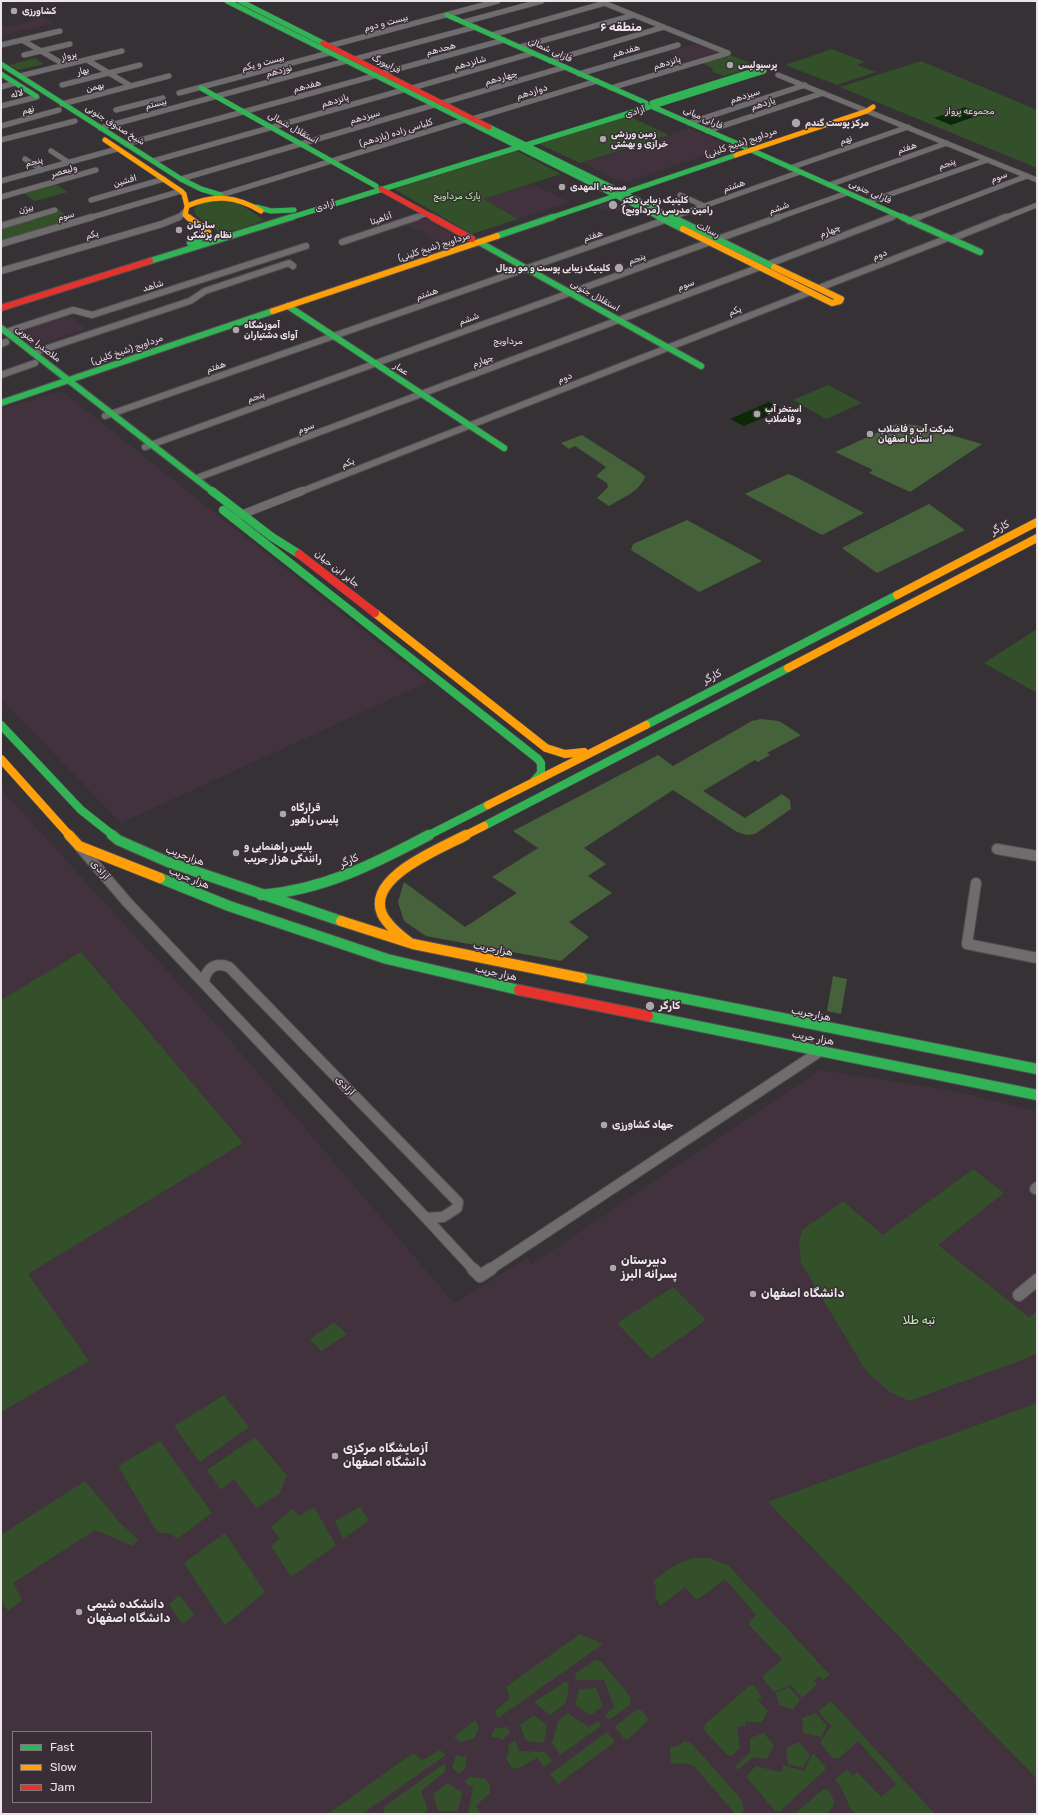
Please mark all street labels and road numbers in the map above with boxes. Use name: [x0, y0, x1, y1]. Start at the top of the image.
street label: بیست و دوم: [363, 12, 409, 34]
street label: فارابی شمالی: [526, 35, 574, 65]
street label: هجدهم: [425, 40, 457, 58]
street label: هفدهم: [611, 42, 641, 60]
street label: پرواز: [60, 49, 78, 63]
street label: بیست و یکم: [241, 52, 285, 74]
street label: فرایبورگ: [370, 52, 402, 76]
street label: شانزدهم: [453, 53, 487, 73]
street label: پانزدهم: [652, 54, 682, 72]
street label: نوزدهم: [265, 62, 293, 80]
street label: بهار: [76, 64, 90, 78]
street label: چهاردهم: [484, 68, 518, 88]
street label: هفدهم: [292, 77, 322, 95]
street label: بهمن: [85, 80, 105, 94]
street label: دوازدهم: [515, 82, 549, 102]
street label: سیزدهم: [729, 86, 761, 106]
street label: لاله: [9, 87, 25, 101]
street label: پانزدهم: [320, 92, 350, 110]
street label: یازدهم: [749, 95, 777, 113]
street label: بیستم: [144, 96, 168, 112]
street label: شیخ صدوق جنوبی: [83, 102, 147, 148]
street label: نهم: [20, 103, 36, 117]
street label: آزادی: [624, 104, 646, 120]
street label: فارابی میانی: [682, 105, 724, 131]
street label: سیزدهم: [349, 108, 381, 126]
street label: استقلال شمالی: [266, 110, 320, 146]
street label: کلباسی زاده (یازدهم): [358, 117, 434, 149]
street label: مرداویج (شیخ کلینی): [704, 126, 778, 160]
street label: نهم: [838, 133, 854, 147]
street label: هفتم: [896, 140, 918, 156]
street label: پنجم: [24, 154, 44, 170]
street label: پنجم: [937, 156, 957, 172]
street label: ولیعصر: [50, 162, 78, 180]
street label: سوم: [989, 169, 1009, 185]
street label: افشین: [112, 173, 138, 189]
street label: هشتم: [722, 177, 746, 195]
street label: فارابی جنوبی: [847, 178, 893, 206]
street label: آزادی: [314, 198, 336, 214]
street label: ششم: [767, 199, 791, 217]
street label: بیژن: [17, 202, 35, 216]
street label: سوم: [56, 208, 76, 224]
street label: آناهیتا: [369, 210, 393, 228]
street label: رسالت: [695, 220, 721, 240]
street label: چهارم: [818, 222, 842, 240]
street label: یکم: [84, 228, 100, 242]
street label: هفتم: [582, 228, 604, 244]
street label: مرداویج (شیخ کلینی): [397, 230, 471, 264]
street label: دوم: [871, 247, 889, 263]
street label: پنجم: [627, 251, 647, 267]
street label: سوم: [676, 277, 696, 293]
street label: شاهد: [141, 278, 165, 294]
street label: استقلال جنوبی: [569, 278, 621, 314]
street label: هشتم: [415, 285, 439, 303]
street label: یکم: [727, 304, 743, 318]
street label: ششم: [457, 310, 481, 328]
street label: ملاصدرا جنوبی: [13, 324, 63, 364]
street label: مرداویج (شیخ کلینی): [90, 333, 164, 367]
street label: چهارم: [471, 352, 495, 370]
street label: هفتم: [205, 359, 227, 375]
street label: عمار: [391, 360, 411, 378]
street label: دوم: [556, 370, 574, 386]
street label: پنجم: [246, 389, 266, 405]
street label: سوم: [296, 420, 316, 436]
street label: یکم: [340, 456, 356, 470]
street label: کارگر: [989, 518, 1011, 538]
street label: جابر ابن حیان: [312, 548, 362, 590]
street label: کارگر: [701, 667, 723, 687]
street label: هزارجریب: [164, 843, 206, 869]
street label: کارگر: [338, 852, 360, 870]
street label: آزادی: [88, 857, 112, 883]
street label: هزار جریب: [167, 864, 211, 892]
street label: هزارجریب: [472, 939, 514, 959]
street label: هزار جریب: [474, 962, 518, 984]
street label: هزارجریب: [790, 1004, 832, 1024]
street label: هزار جریب: [791, 1028, 835, 1048]
street label: آزادی: [333, 1074, 357, 1098]

